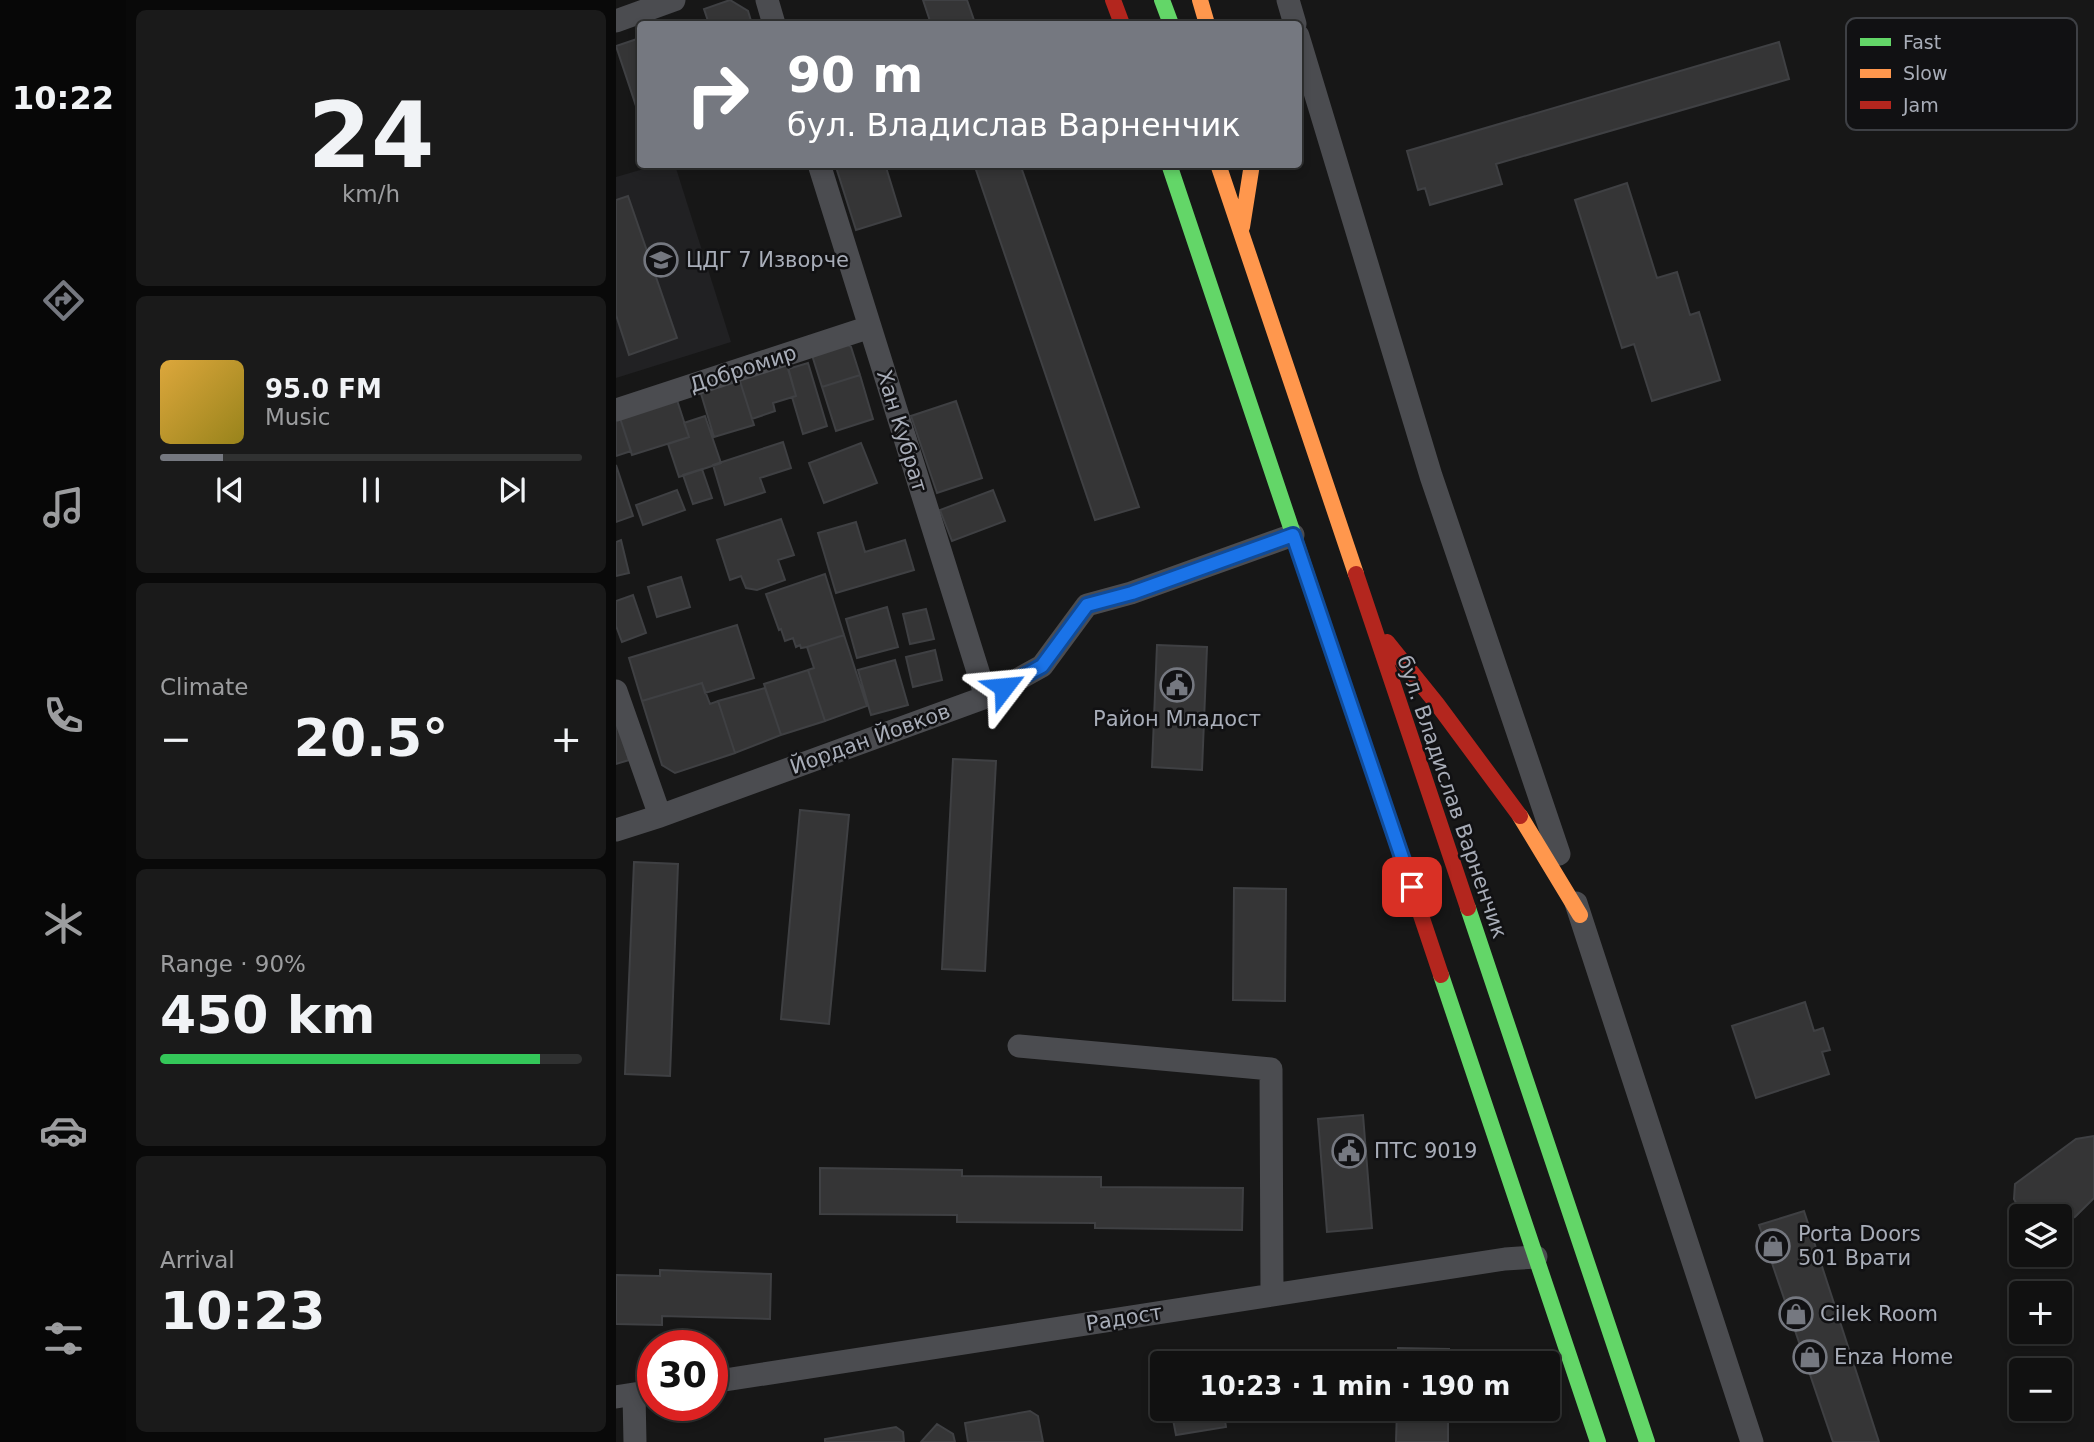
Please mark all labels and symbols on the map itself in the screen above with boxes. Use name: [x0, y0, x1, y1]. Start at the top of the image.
legend: [1846, 18, 2077, 130]
text: Fast: [1903, 31, 1941, 53]
text: Slow: [1903, 62, 1948, 84]
text: Jam: [1902, 94, 1939, 116]
school or university icon: ЦДГ 7 Изворче: [642, 241, 680, 279]
place label: ЦДГ 7 Изворче: [686, 248, 849, 272]
street label: Добромир: [686, 340, 800, 398]
street label: Хан Кубрат: [872, 367, 932, 495]
position arrow: [967, 650, 1041, 724]
street label: бул. Владислав Варненчик: [1392, 652, 1512, 942]
public building icon: Район Младост: [1158, 666, 1196, 704]
street label: Йордан Йовков: [786, 698, 953, 779]
place label: Район Младост: [1093, 707, 1261, 731]
pin: [1382, 857, 1442, 917]
public building icon: ПТС 9019: [1330, 1132, 1368, 1170]
place label: ПТС 9019: [1374, 1139, 1477, 1163]
place label: Porta Doors 501 Врати: [1798, 1222, 1921, 1270]
shop icon: Porta Doors 501 Врати: [1754, 1227, 1792, 1265]
shop icon: Cilek Room: [1777, 1295, 1815, 1333]
street label: Радост: [1084, 1300, 1164, 1336]
place label: Cilek Room: [1820, 1302, 1938, 1326]
speed limit sign: 30: [637, 1330, 728, 1421]
shop icon: Enza Home: [1791, 1338, 1829, 1376]
place label: Enza Home: [1834, 1345, 1953, 1369]

